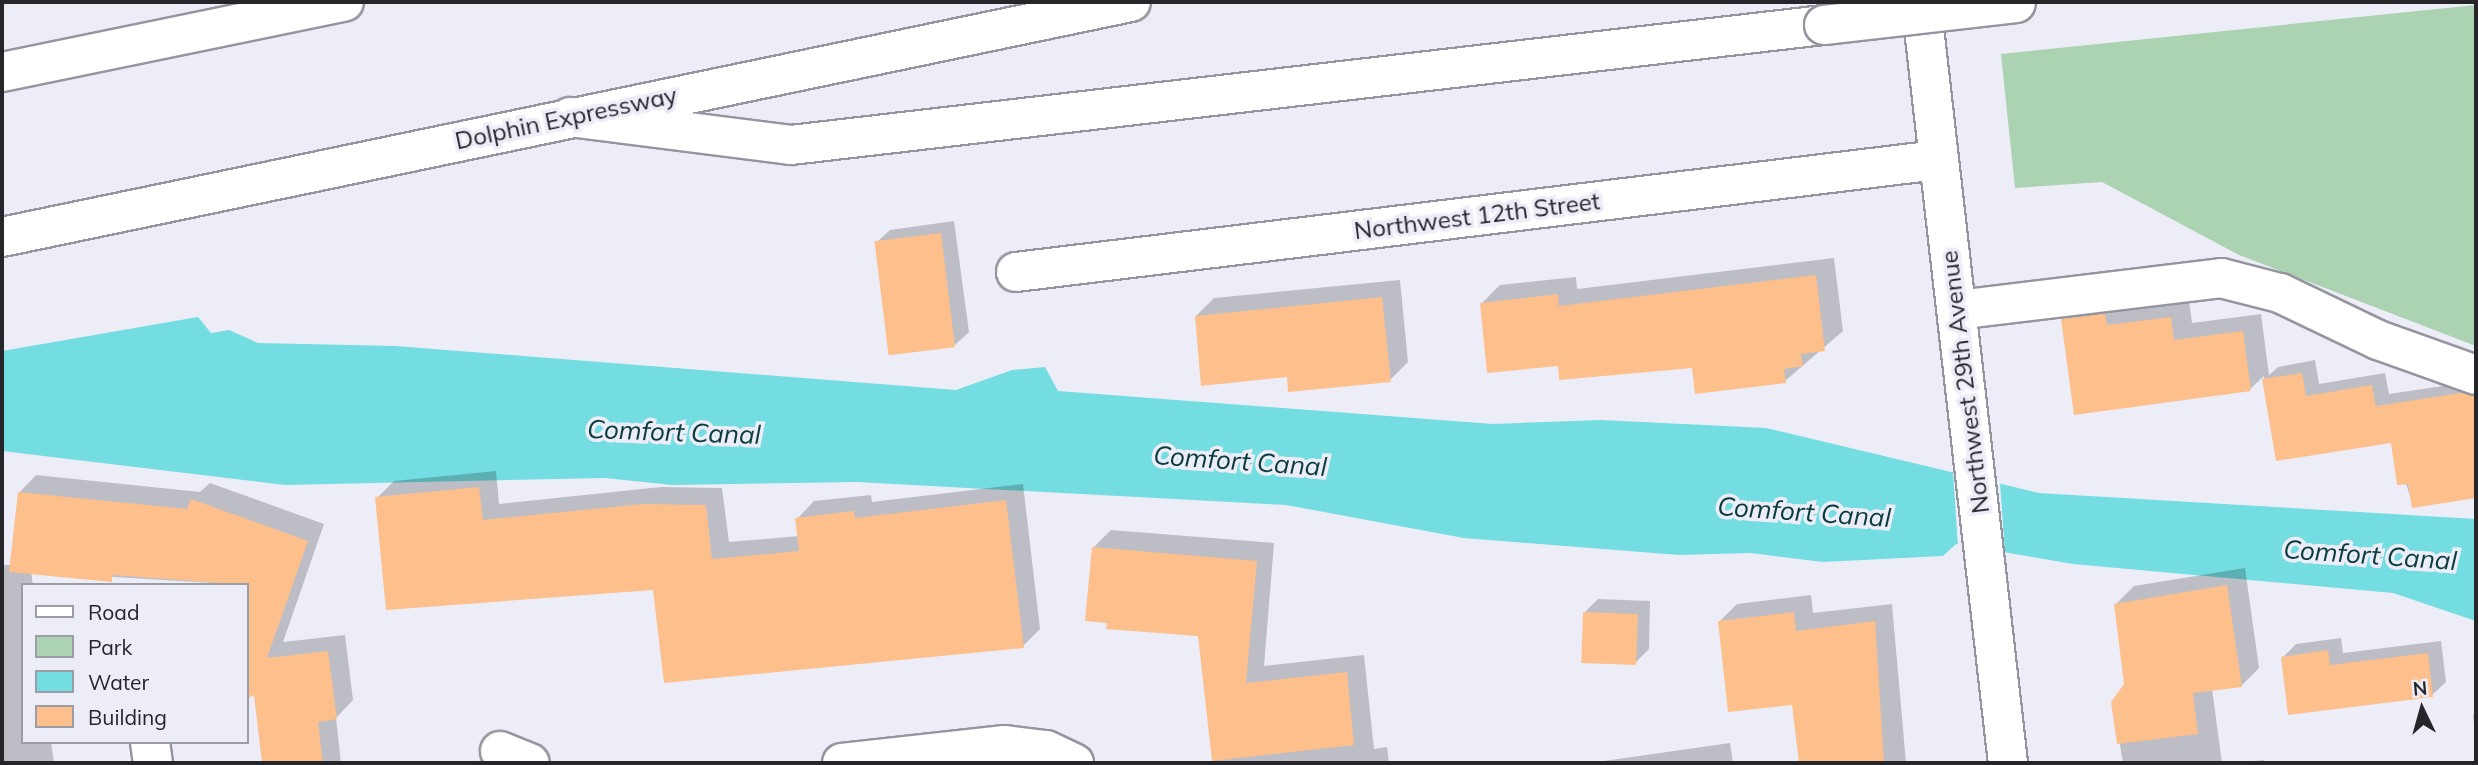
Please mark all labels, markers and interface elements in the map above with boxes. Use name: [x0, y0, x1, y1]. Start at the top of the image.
street label: Dolphin Expressway: [452, 80, 680, 156]
street label: Northwest 12th Street: [1352, 187, 1602, 245]
street label: Northwest 29th Avenue: [1935, 249, 1995, 515]
water label: Comfort Canal: [587, 413, 761, 451]
water label: Comfort Canal: [1152, 439, 1328, 483]
water label: Comfort Canal: [1716, 490, 1892, 534]
water label: Comfort Canal: [2282, 533, 2458, 577]
legend: [21, 583, 248, 744]
text: Road: [88, 599, 139, 625]
text: Park: [88, 634, 132, 660]
text: Water: [88, 669, 149, 695]
north arrow: [2387, 674, 2457, 744]
text: N: [2412, 676, 2428, 701]
text: Building: [88, 704, 167, 730]

